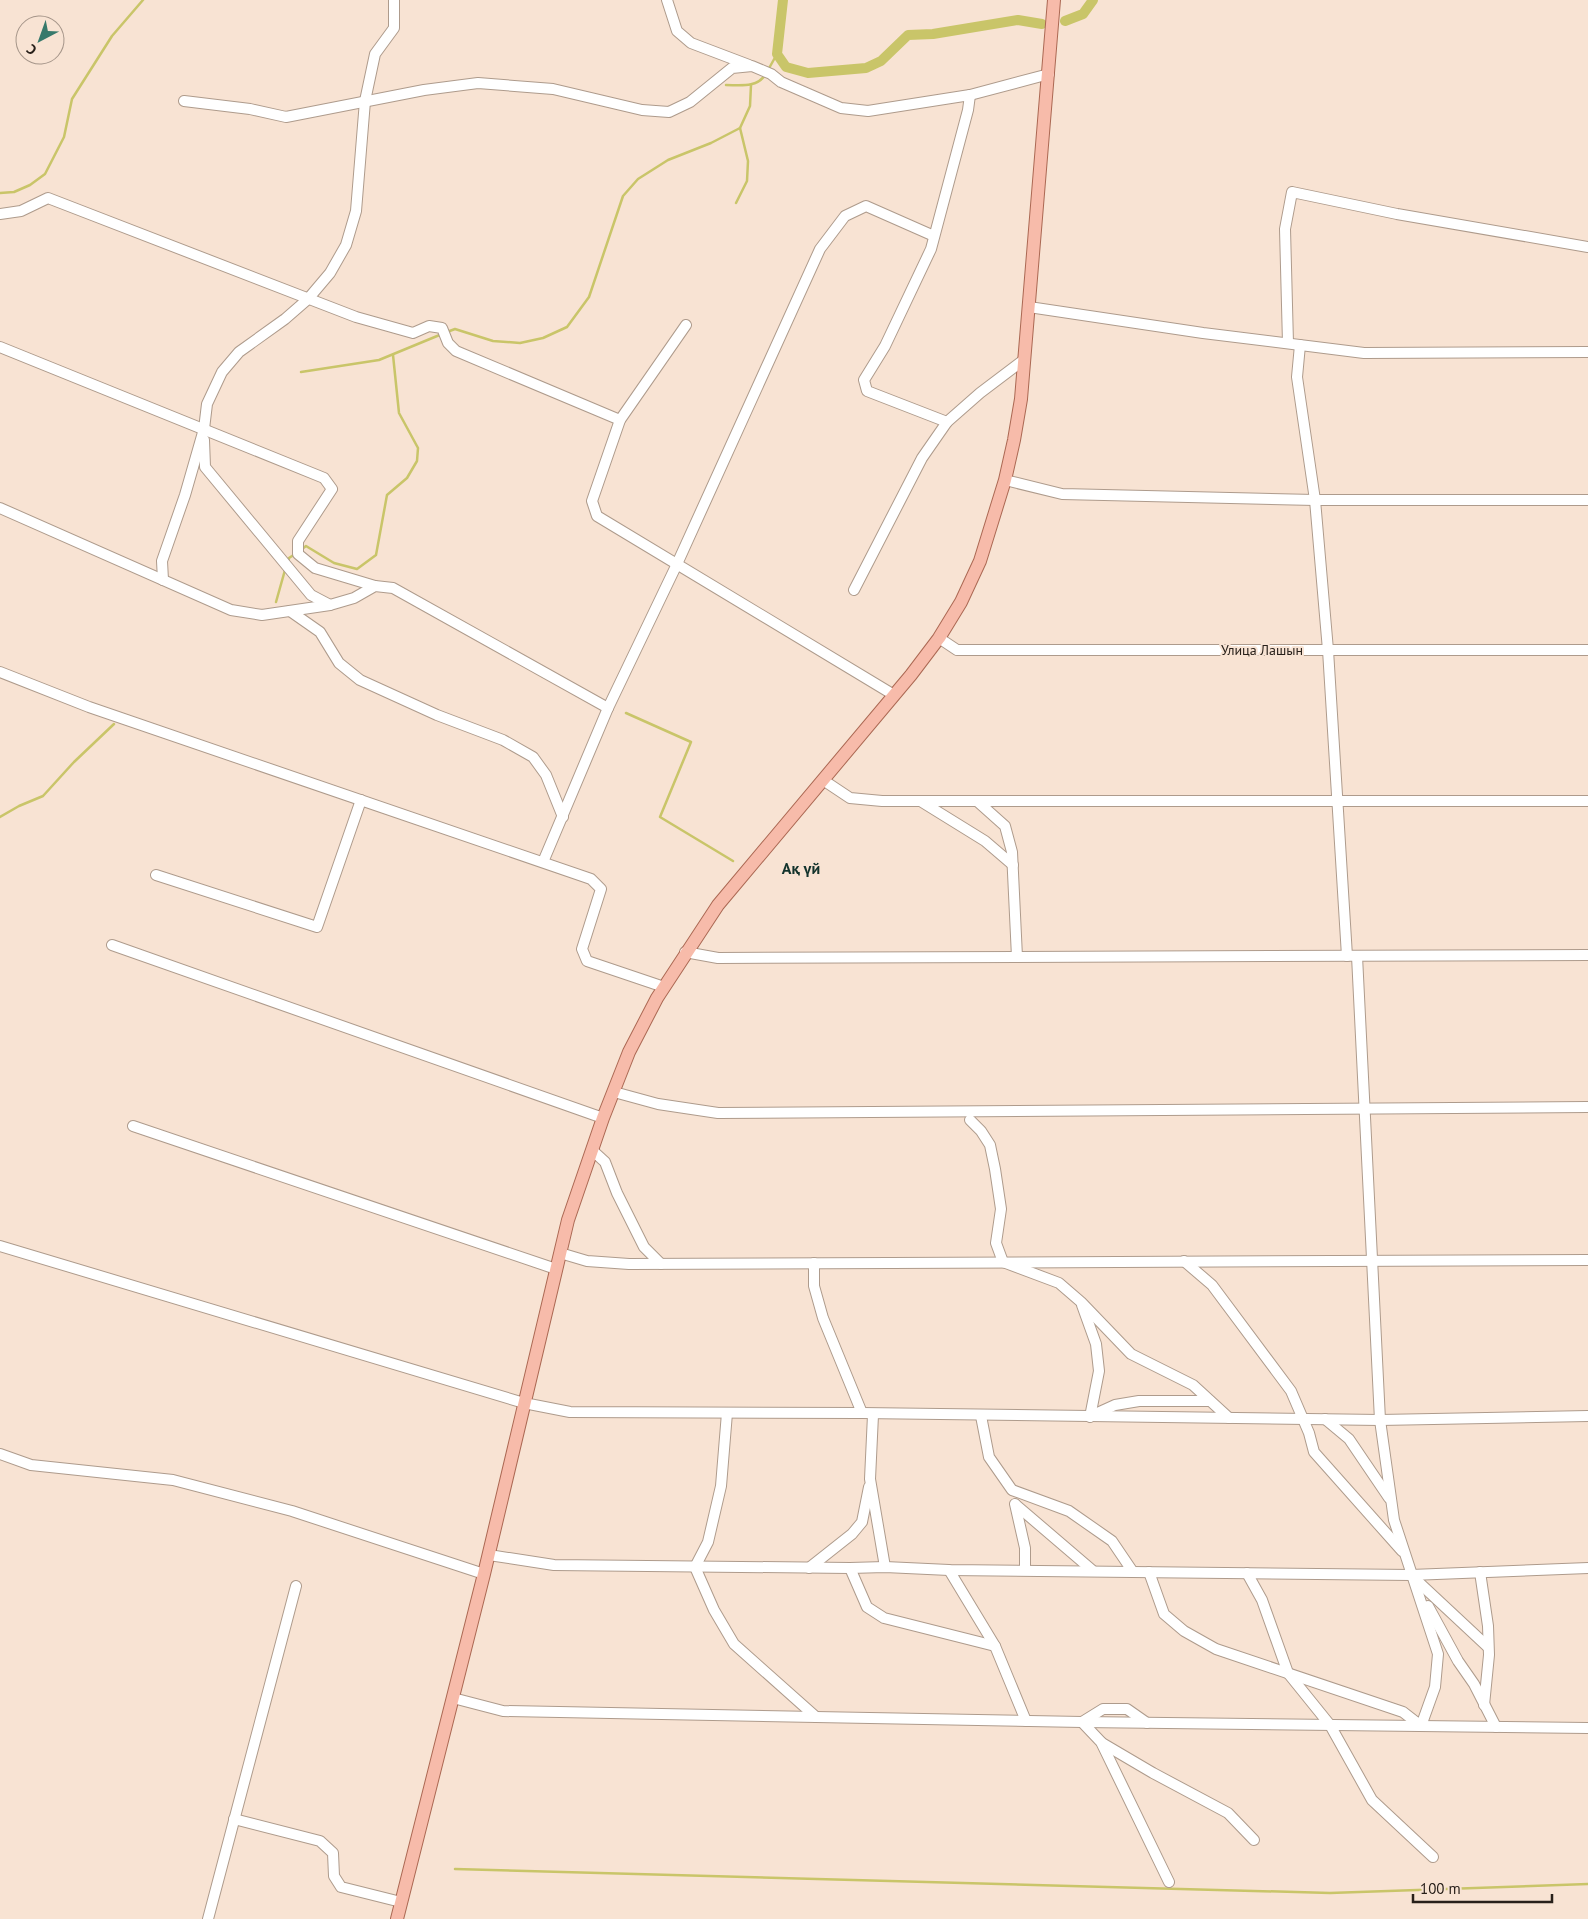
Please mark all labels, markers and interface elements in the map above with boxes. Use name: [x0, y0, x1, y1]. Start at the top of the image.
north arrow: [15, 15, 65, 65]
text: С: [22, 40, 40, 59]
street label: Улица Лашын: [1221, 641, 1303, 659]
district label: Ақ үй: [782, 858, 820, 878]
scale bar: [1413, 1872, 1552, 1904]
text: 100 m: [1420, 1879, 1461, 1898]

